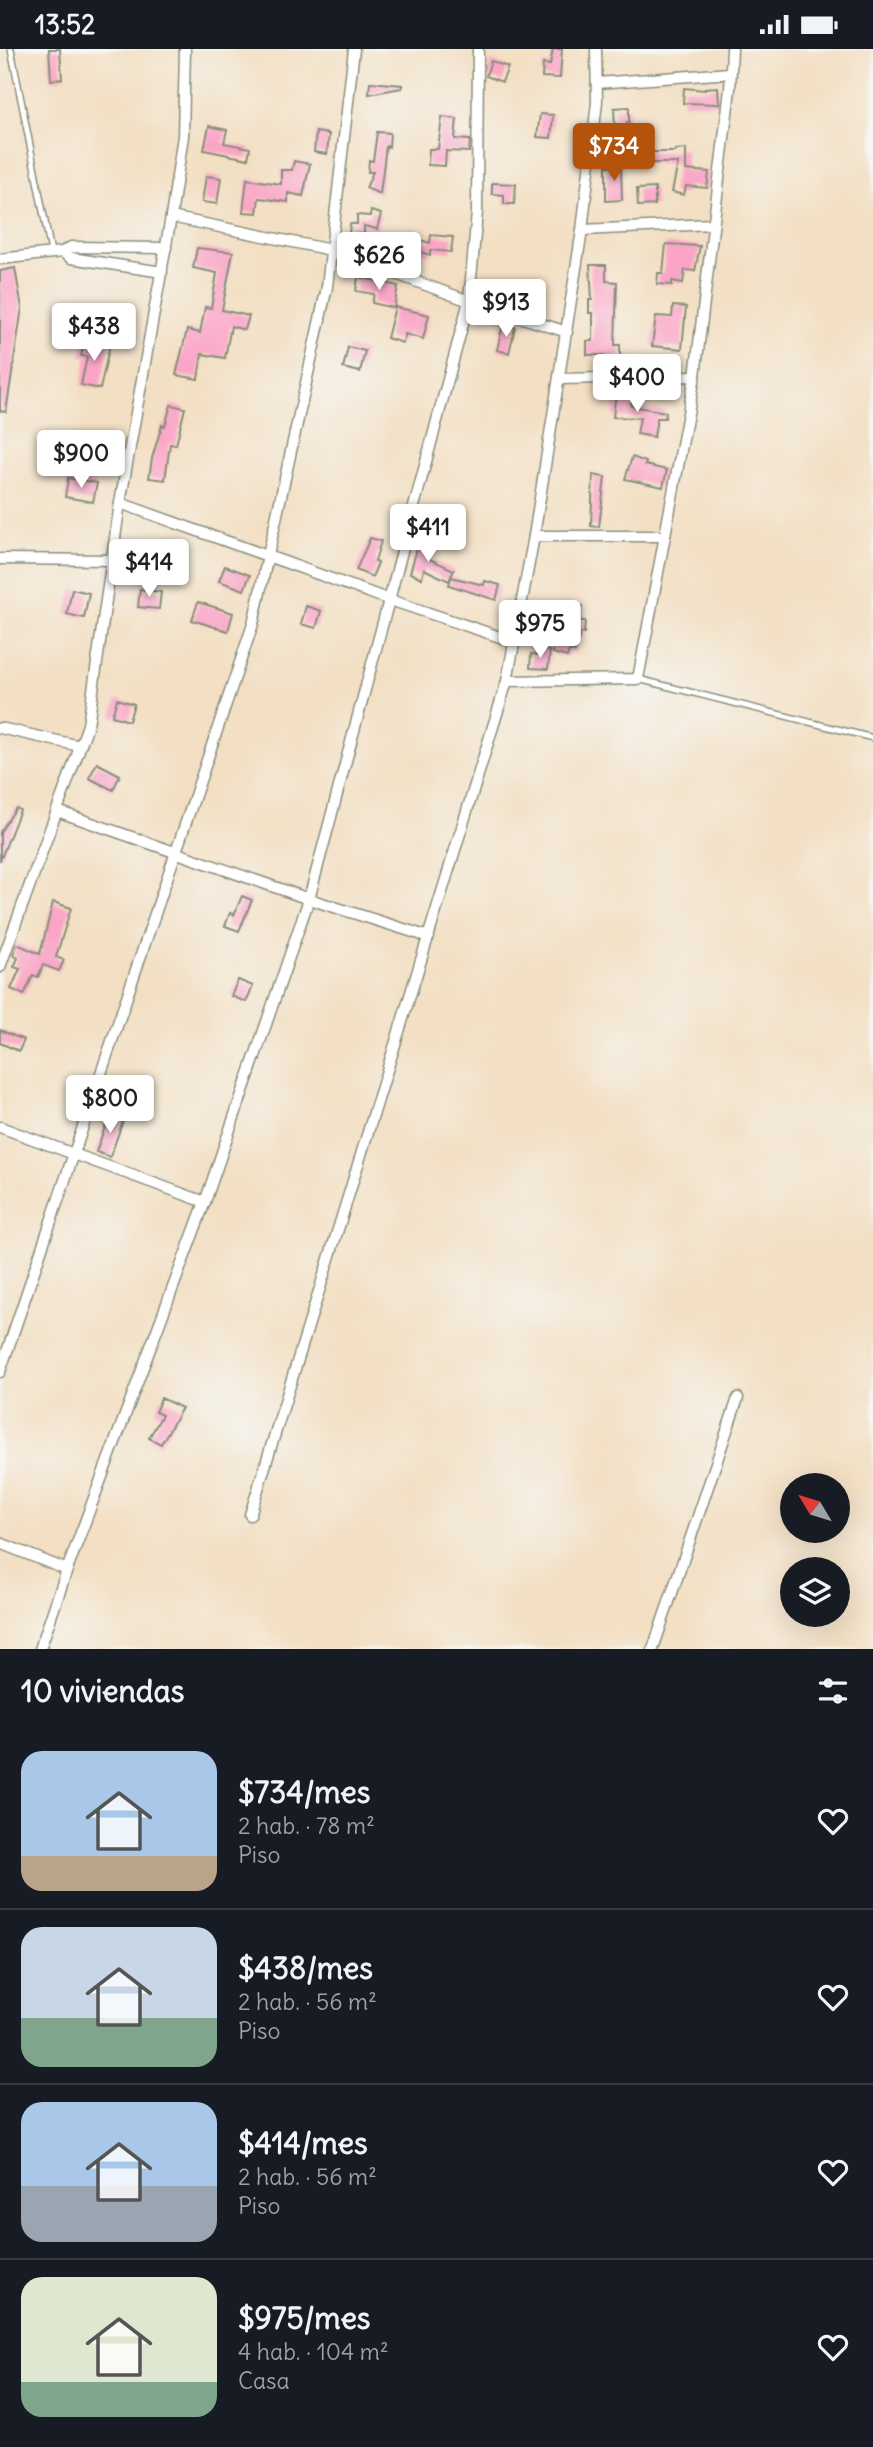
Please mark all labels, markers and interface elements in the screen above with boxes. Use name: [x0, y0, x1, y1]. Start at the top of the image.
text: 13:52: [35, 8, 95, 41]
pin: $734: [573, 123, 655, 183]
text: $734: [589, 131, 639, 160]
pin: $626: [338, 233, 420, 292]
text: $626: [353, 240, 405, 269]
pin: $913: [465, 279, 547, 339]
text: $913: [482, 287, 530, 316]
pin: $438: [53, 303, 135, 363]
text: $438: [68, 311, 120, 340]
pin: $400: [596, 355, 678, 414]
text: $400: [609, 362, 665, 391]
pin: $900: [40, 431, 122, 490]
text: $900: [53, 438, 109, 467]
pin: $411: [387, 505, 469, 564]
text: $411: [406, 512, 450, 541]
pin: $414: [108, 539, 190, 599]
text: $414: [125, 547, 173, 576]
pin: $975: [499, 601, 581, 660]
text: $975: [515, 608, 565, 637]
pin: $800: [69, 1075, 151, 1135]
text: $800: [82, 1083, 138, 1112]
north arrow: [780, 1473, 850, 1543]
map controls: [780, 1473, 850, 1627]
button: layers: [780, 1557, 850, 1627]
text: 10 viviendas: [21, 1672, 184, 1710]
icon: filters: [814, 1672, 852, 1710]
text: $734/mes: [238, 1773, 370, 1811]
icon: home: [77, 1779, 161, 1863]
icon: heart: [814, 1802, 852, 1840]
text: 2 hab. · 78 m²: [238, 1811, 375, 1840]
text: Piso: [238, 1840, 280, 1869]
text: $438/mes: [238, 1949, 373, 1987]
icon: home: [77, 1955, 161, 2039]
icon: heart: [814, 1978, 852, 2016]
text: 2 hab. · 56 m²: [238, 1987, 377, 2016]
text: Piso: [238, 2016, 280, 2045]
text: $414/mes: [238, 2124, 368, 2162]
icon: home: [77, 2130, 161, 2214]
icon: heart: [814, 2153, 852, 2191]
text: 2 hab. · 56 m²: [238, 2162, 377, 2191]
text: Piso: [238, 2191, 280, 2220]
text: $975/mes: [238, 2299, 370, 2337]
icon: home: [77, 2305, 161, 2389]
icon: heart: [814, 2328, 852, 2366]
text: 4 hab. · 104 m²: [238, 2337, 389, 2366]
text: Casa: [238, 2366, 290, 2395]

